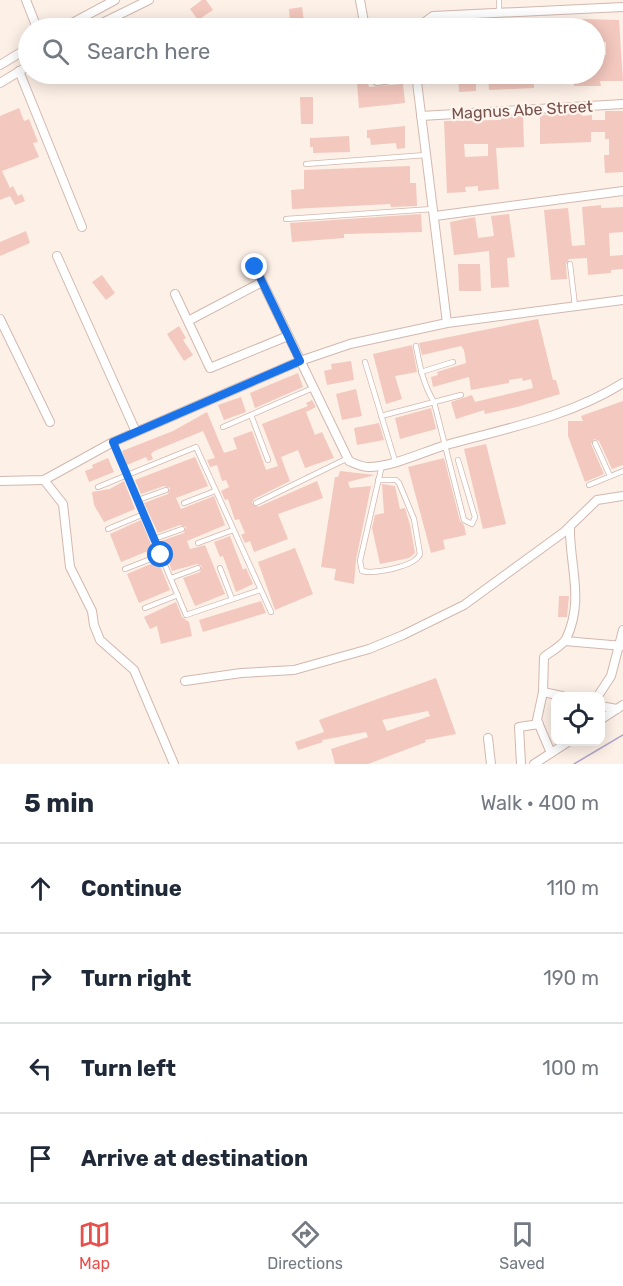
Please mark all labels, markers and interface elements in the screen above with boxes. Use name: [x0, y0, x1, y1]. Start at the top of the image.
search box: [18, 18, 605, 84]
icon: search: [39, 35, 72, 68]
text: Search here: [87, 38, 210, 65]
street label: Magnus Abe Street: [451, 97, 593, 123]
route end: [241, 253, 267, 279]
route start: [147, 541, 173, 567]
map controls: [551, 692, 605, 746]
button: locate: [551, 692, 605, 746]
text: 5 min: [24, 788, 94, 819]
text: Walk · 400 m: [480, 791, 599, 815]
icon: ahead: [24, 872, 57, 905]
text: Continue: [81, 875, 182, 902]
text: 110 m: [547, 876, 599, 900]
icon: right: [24, 962, 57, 995]
text: Turn right: [81, 965, 191, 992]
text: 190 m: [543, 966, 599, 990]
icon: left: [24, 1052, 57, 1085]
text: Turn left: [81, 1055, 176, 1082]
text: 100 m: [542, 1056, 599, 1080]
icon: arrive: [24, 1142, 57, 1175]
text: Arrive at destination: [81, 1145, 308, 1172]
tab: Map: [78, 1218, 111, 1273]
tab: Directions: [267, 1218, 343, 1273]
tab: Saved: [499, 1218, 545, 1273]

